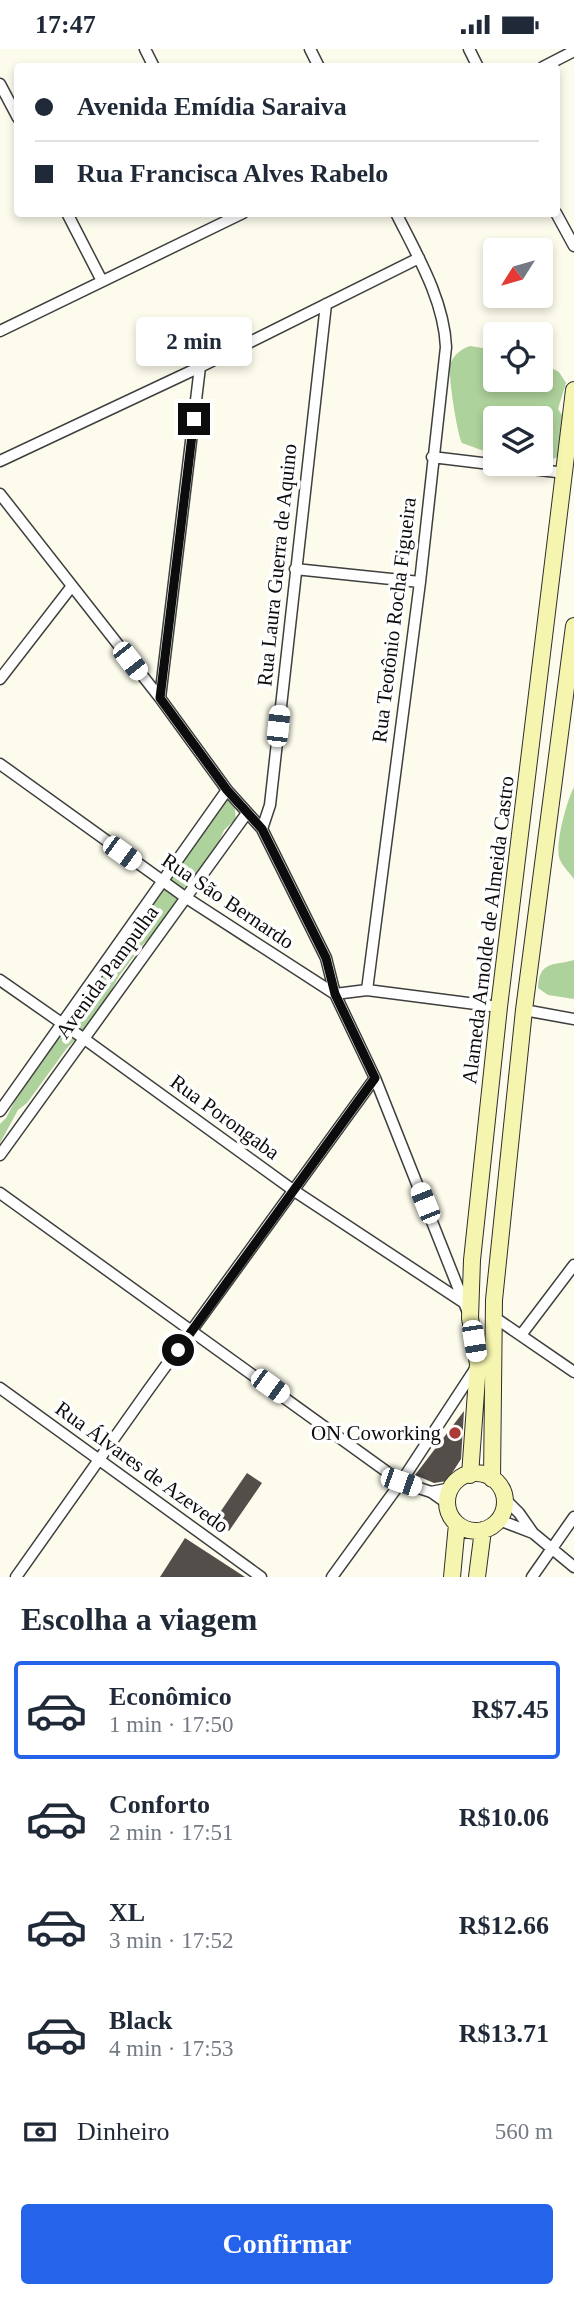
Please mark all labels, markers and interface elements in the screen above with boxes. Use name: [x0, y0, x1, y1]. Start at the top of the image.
text: 17:47: [35, 10, 96, 39]
text: Avenida Emídia Saraiva: [77, 92, 347, 121]
text: Rua Francisca Alves Rabelo: [77, 159, 388, 188]
north arrow: [483, 238, 553, 308]
map controls: [483, 238, 553, 476]
callout: 2 min: [136, 317, 252, 367]
button: locate: [483, 322, 553, 392]
text: 2 min: [166, 329, 222, 354]
route end: [178, 403, 210, 435]
button: layers: [483, 406, 553, 476]
street label: Rua Laura Guerra de Aquino: [252, 443, 302, 687]
street label: Rua Teotônio Rocha Figueira: [367, 495, 421, 744]
car: [109, 638, 152, 684]
car: [266, 704, 291, 748]
street label: Alameda Arnolde de Almeida Castro: [457, 775, 519, 1085]
car: [99, 832, 146, 874]
street label: Rua São Bernardo: [157, 848, 299, 954]
street label: Avenida Pampulha: [51, 900, 164, 1043]
street label: Rua Porongaba: [166, 1069, 285, 1165]
car: [408, 1180, 443, 1226]
car: [461, 1319, 488, 1363]
route start: [162, 1334, 194, 1366]
car: [247, 1365, 294, 1407]
street label: Rua Álvares de Azevedo: [51, 1396, 233, 1538]
place label: ON Coworking: [311, 1421, 441, 1445]
marker: ON Coworking: [447, 1425, 463, 1441]
car: [378, 1465, 425, 1499]
text: Escolha a viagem: [21, 1601, 257, 1637]
icon: car: [25, 1679, 88, 1742]
text: Econômico: [109, 1682, 232, 1711]
text: R$7.45: [472, 1695, 549, 1724]
text: 1 min · 17:50: [109, 1712, 234, 1737]
icon: car: [25, 1787, 88, 1850]
text: Conforto: [109, 1790, 210, 1819]
text: R$10.06: [459, 1803, 549, 1832]
text: 2 min · 17:51: [109, 1820, 234, 1845]
icon: car: [25, 1895, 88, 1958]
text: XL: [109, 1898, 145, 1927]
text: R$12.66: [459, 1911, 549, 1940]
text: 3 min · 17:52: [109, 1928, 234, 1953]
icon: car: [25, 2003, 88, 2066]
text: Black: [109, 2006, 173, 2035]
text: R$13.71: [459, 2019, 549, 2048]
text: 4 min · 17:53: [109, 2036, 234, 2061]
icon: cash: [21, 2113, 59, 2151]
text: Dinheiro: [77, 2117, 169, 2146]
text: 560 m: [495, 2119, 553, 2144]
button: Confirmar: [21, 2204, 553, 2284]

